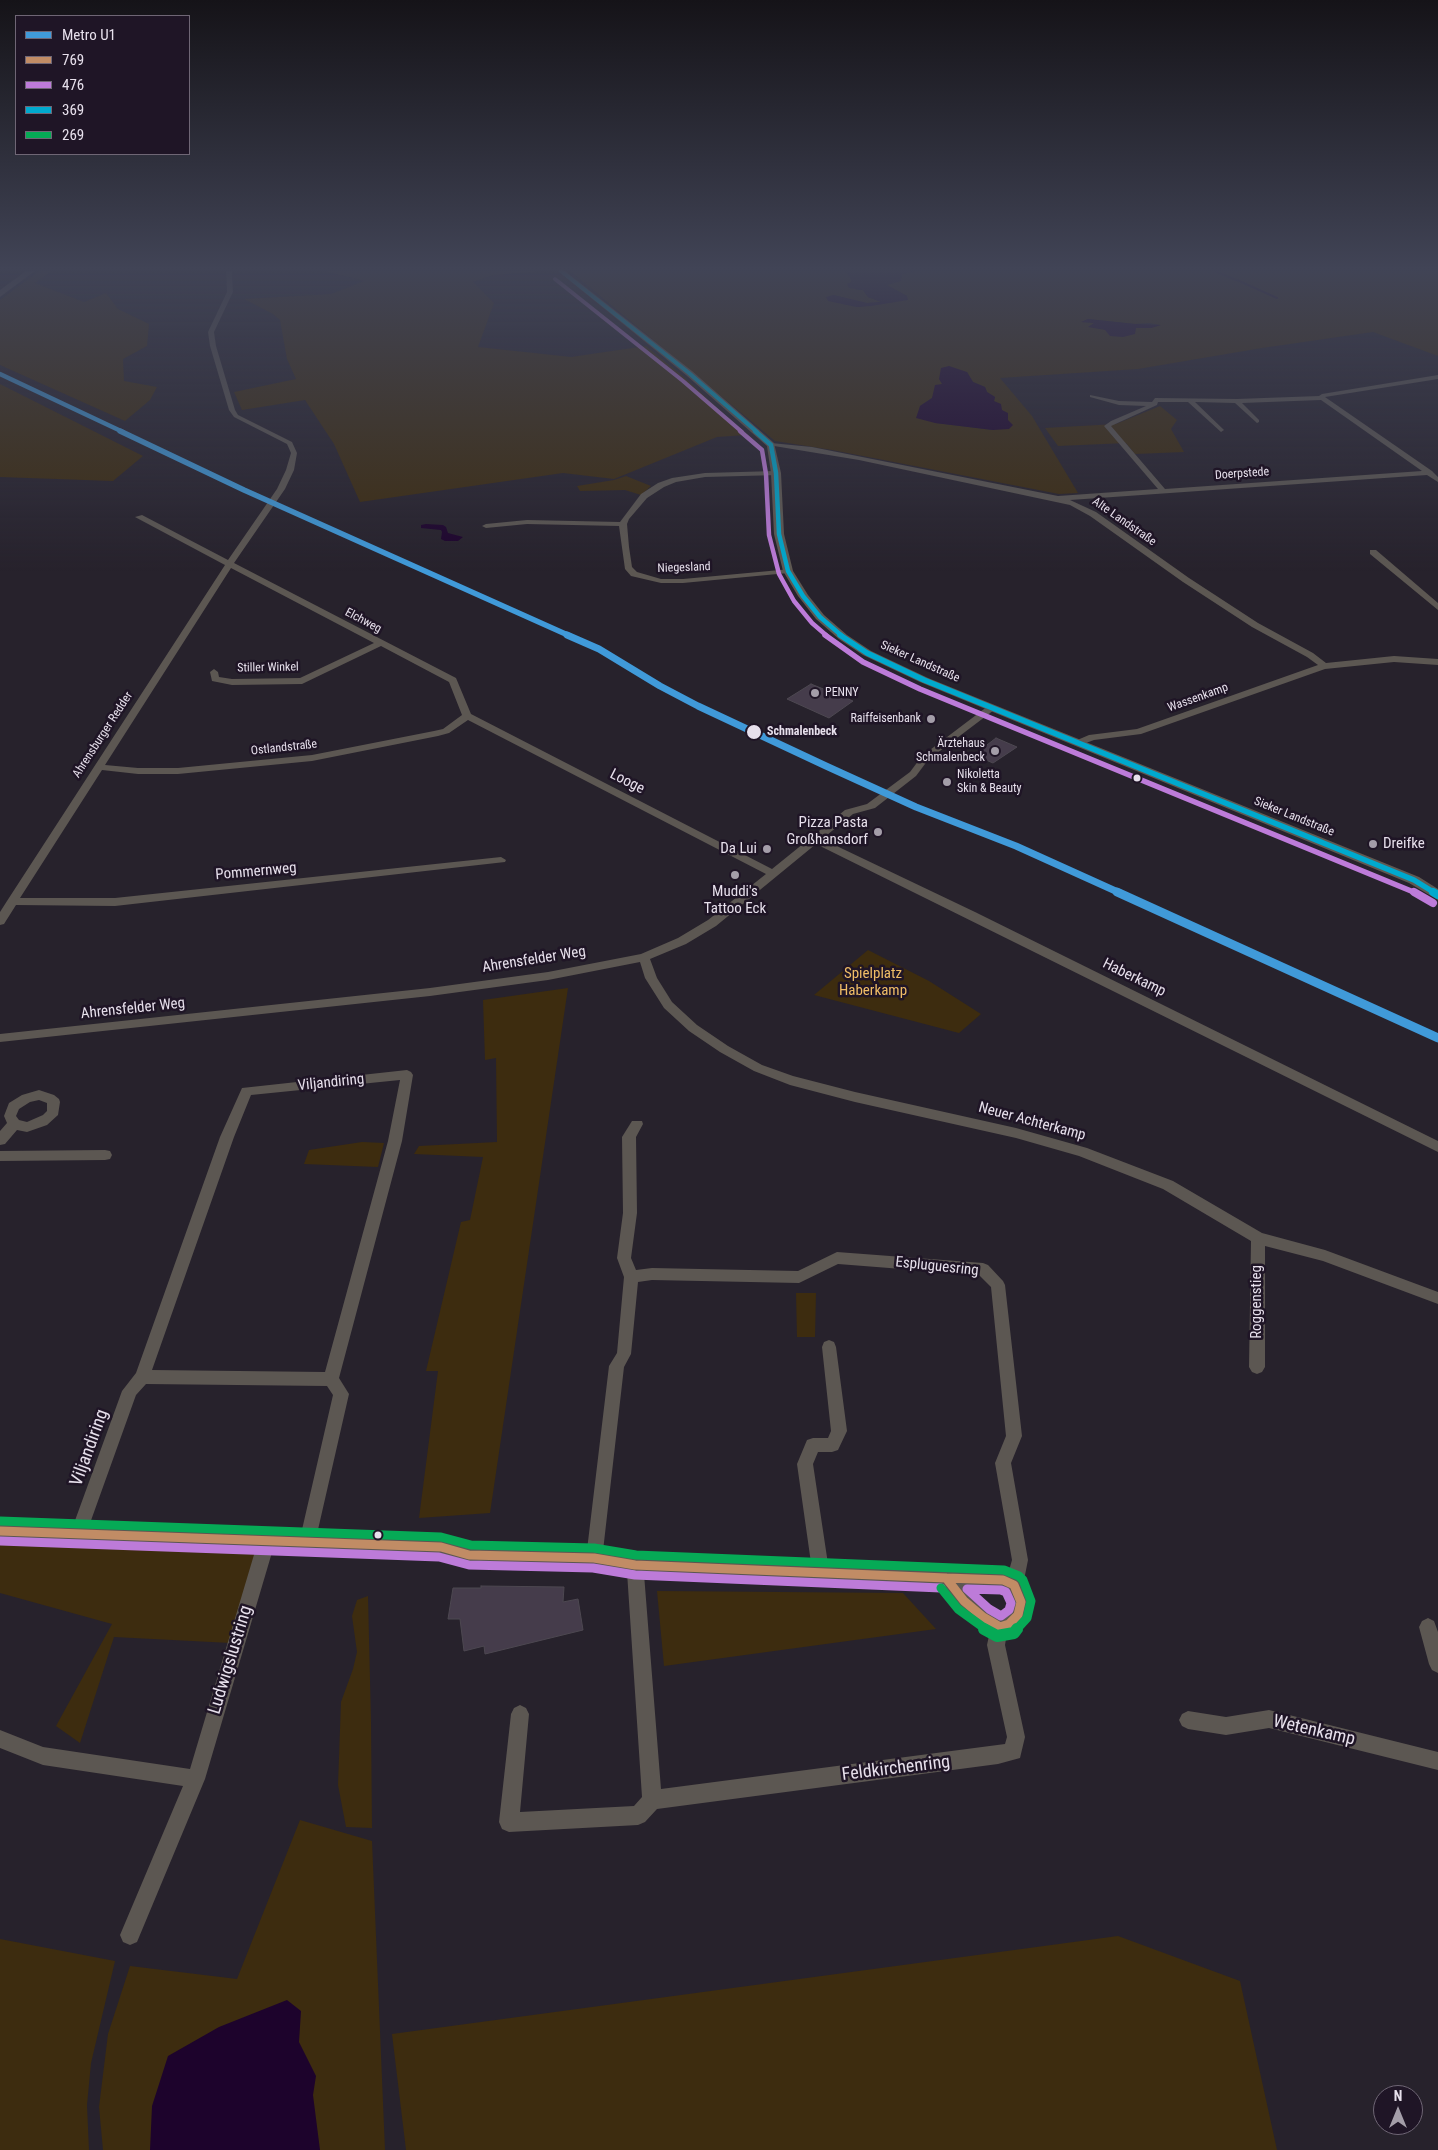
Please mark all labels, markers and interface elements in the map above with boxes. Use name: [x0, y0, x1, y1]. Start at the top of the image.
legend: [15, 15, 190, 155]
text: Metro U1: [62, 26, 116, 44]
text: 769: [62, 51, 84, 69]
text: 476: [62, 76, 84, 94]
text: 369: [62, 101, 84, 119]
text: 269: [62, 126, 84, 144]
street label: Doerpstede: [1214, 465, 1270, 483]
street label: Alte Landstraße: [1089, 495, 1159, 549]
street label: Niegesland: [657, 560, 711, 576]
street label: Elchweg: [342, 605, 384, 637]
street label: Sieker Landstraße: [878, 638, 962, 686]
street label: Stiller Winkel: [237, 660, 299, 676]
street label: Wassenkamp: [1166, 680, 1230, 716]
place label: PENNY: [825, 686, 859, 700]
marker: PENNY: [809, 687, 821, 699]
street label: Ahrensburger Redder: [70, 689, 136, 781]
place label: Raiffeisenbank: [850, 712, 921, 726]
marker: Raiffeisenbank: [925, 713, 937, 725]
marker: Schmalenbeck: [745, 723, 763, 741]
place label: Schmalenbeck: [767, 725, 837, 739]
street label: Ostlandstraße: [250, 737, 318, 759]
place label: Ärztehaus Schmalenbeck: [916, 737, 985, 765]
marker: Ärztehaus Schmalenbeck: [989, 745, 1001, 757]
street label: Looge: [607, 766, 647, 798]
place label: Nikoletta Skin & Beauty: [957, 768, 1022, 796]
unlabelled marker: [1132, 773, 1142, 783]
marker: Nikoletta Skin & Beauty: [941, 776, 953, 788]
street label: Sieker Landstraße: [1252, 794, 1336, 840]
place label: Pizza Pasta Großhansdorf: [786, 814, 868, 849]
marker: Pizza Pasta Großhansdorf: [872, 826, 884, 838]
place label: Dreifke: [1383, 835, 1425, 853]
marker: Dreifke: [1367, 838, 1379, 850]
place label: Da Lui: [720, 840, 757, 858]
marker: Da Lui: [761, 843, 773, 855]
street label: Pommernweg: [215, 859, 297, 885]
marker: Muddi's Tattoo Eck: [729, 869, 741, 881]
place label: Muddi's Tattoo Eck: [704, 883, 766, 918]
street label: Ahrensfelder Weg: [481, 943, 587, 977]
street label: Haberkamp: [1099, 955, 1169, 1001]
park label: Spielplatz Haberkamp: [839, 965, 907, 1000]
street label: Ahrensfelder Weg: [80, 995, 186, 1023]
street label: Viljandiring: [297, 1071, 365, 1095]
street label: Neuer Achterkamp: [976, 1099, 1088, 1145]
street label: Espluguesring: [894, 1254, 980, 1280]
street label: Roggenstieg: [1248, 1265, 1266, 1339]
street label: Viljandiring: [66, 1407, 114, 1489]
unlabelled marker: [373, 1530, 383, 1540]
street label: Ludwigslustring: [204, 1603, 258, 1717]
street label: Wetenkamp: [1271, 1711, 1357, 1751]
street label: Feldkirchenring: [841, 1752, 951, 1786]
north arrow: [1373, 2085, 1423, 2135]
text: N: [1394, 2088, 1402, 2104]

